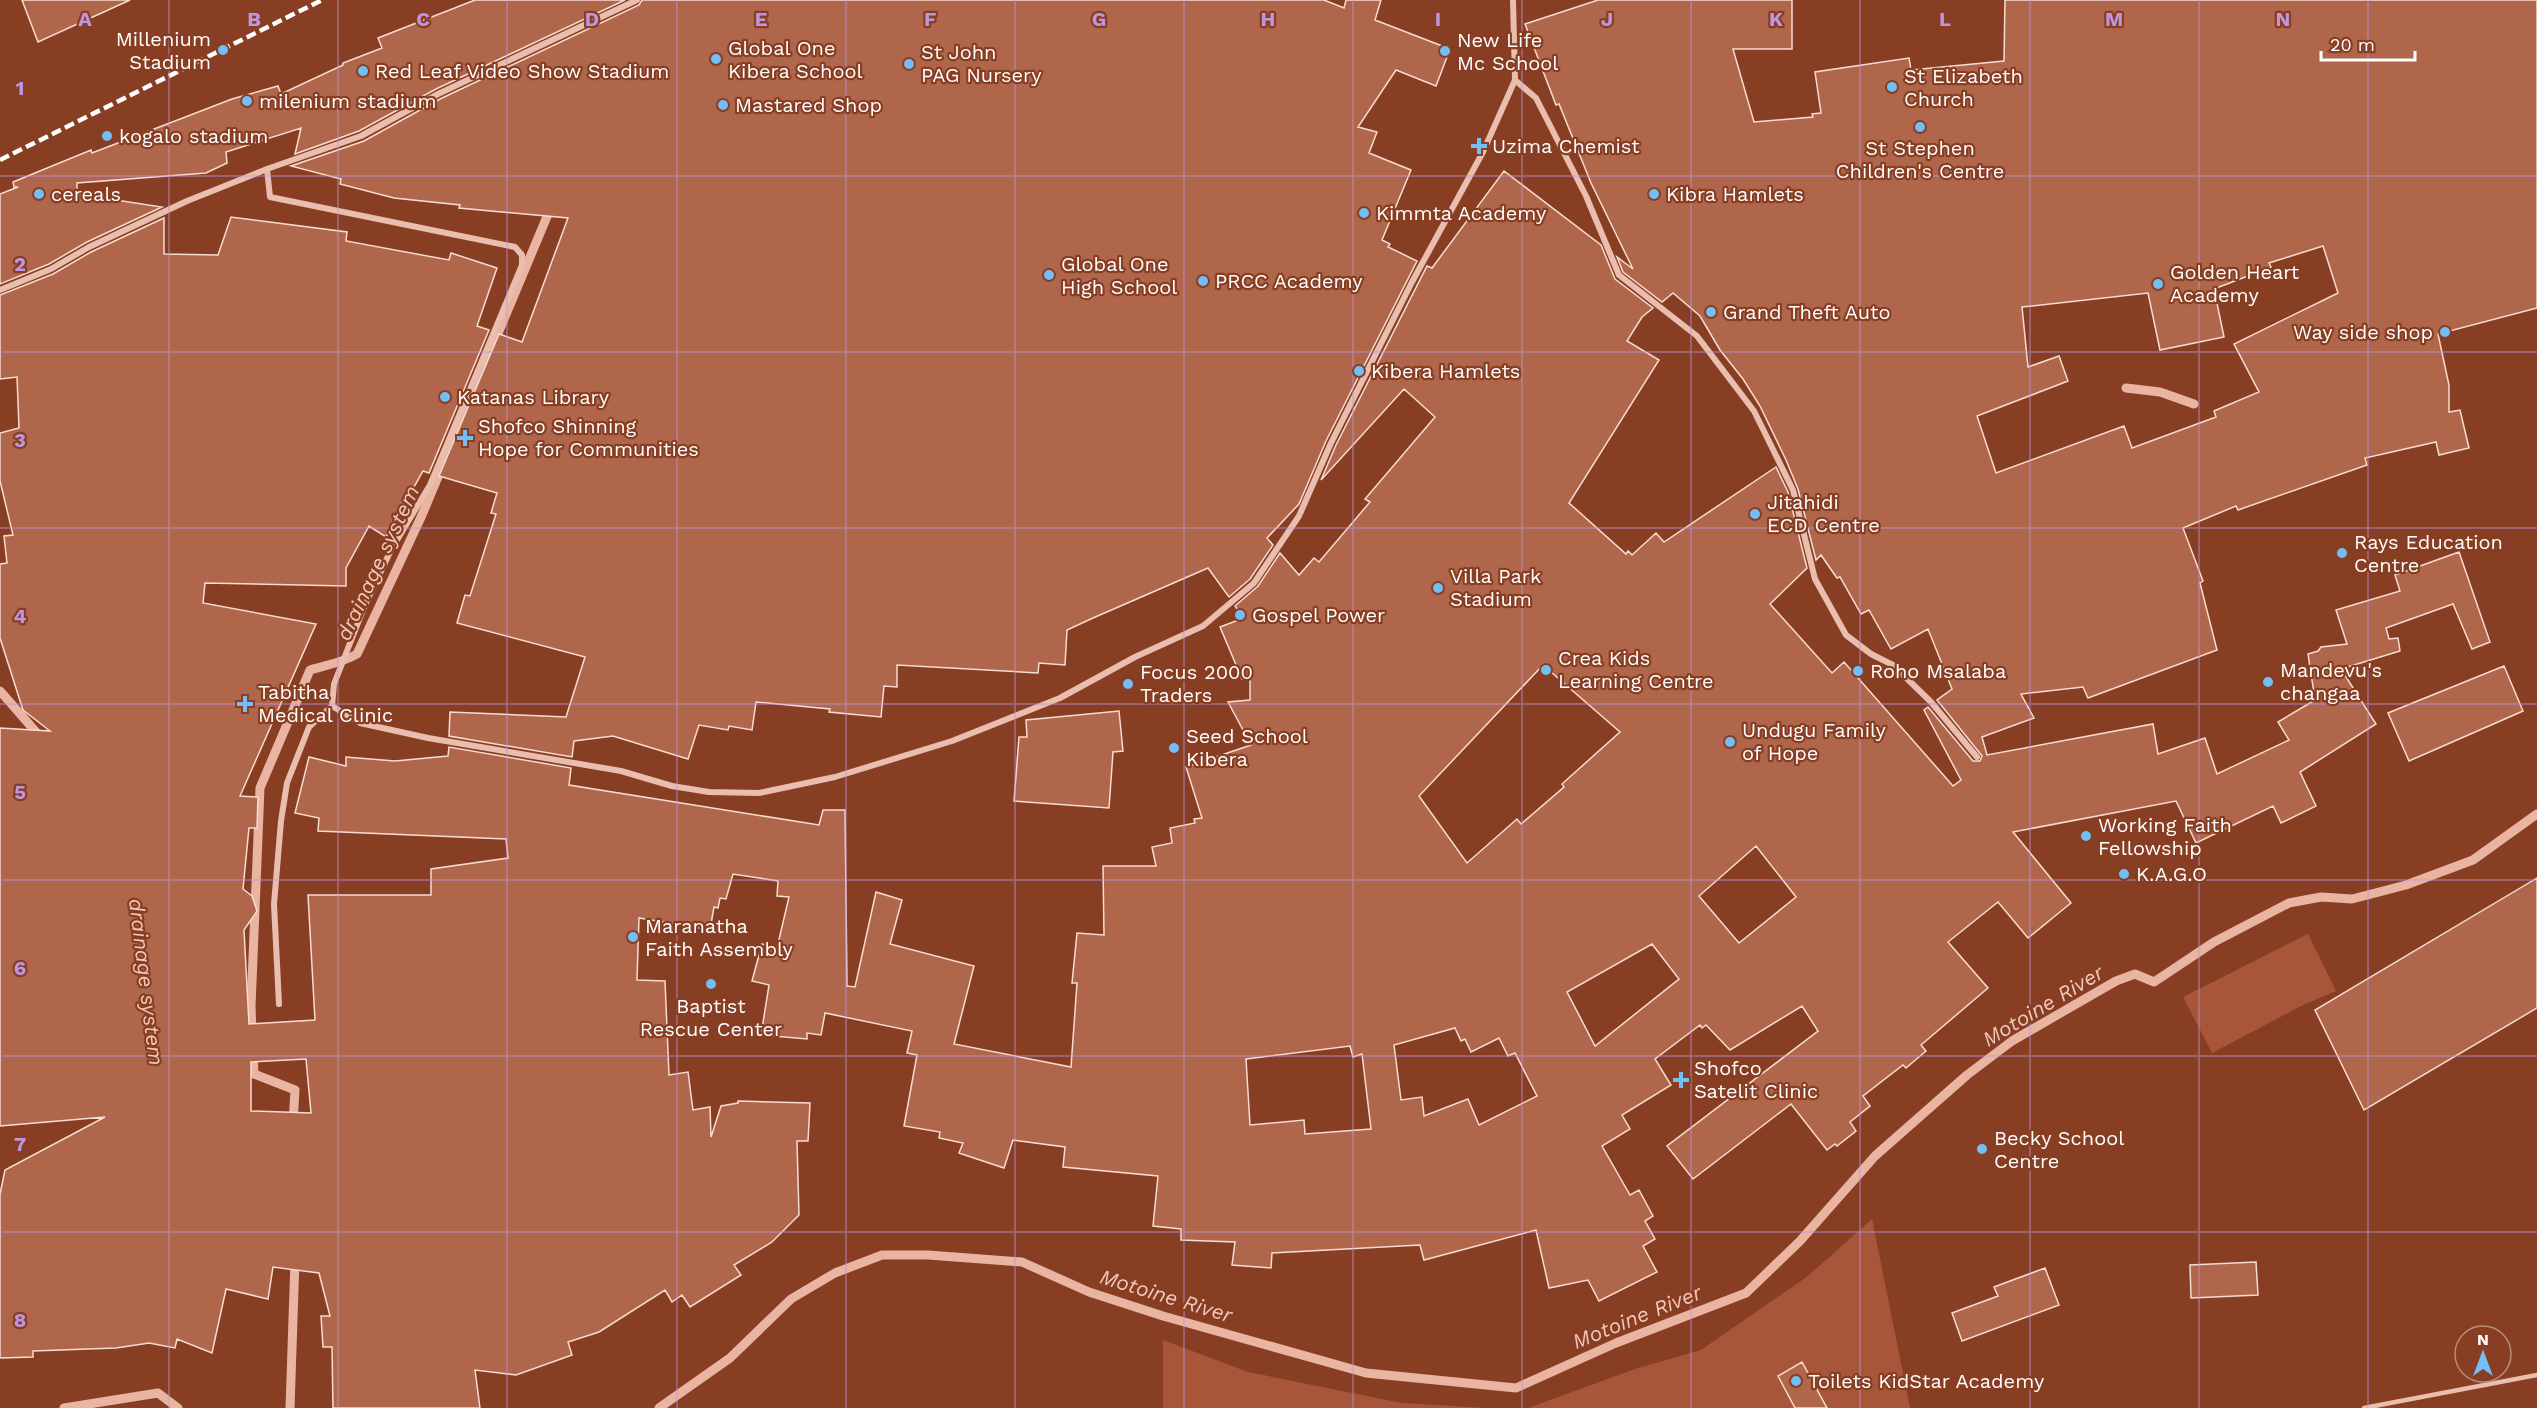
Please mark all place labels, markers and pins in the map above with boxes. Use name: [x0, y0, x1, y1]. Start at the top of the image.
place label: Millenium Stadium: [116, 27, 211, 74]
place label: New Life Mc School: [1457, 28, 1558, 75]
place label: Global One Kibera School: [728, 36, 863, 83]
place label: St John PAG Nursery: [921, 40, 1042, 87]
marker: Millenium Stadium: [216, 43, 230, 57]
marker: New Life Mc School: [1438, 44, 1452, 58]
marker: Global One Kibera School: [709, 52, 723, 66]
marker: St John PAG Nursery: [902, 57, 916, 71]
place label: Red Leaf Video Show Stadium: [375, 59, 669, 83]
marker: Red Leaf Video Show Stadium: [356, 64, 370, 78]
place label: St Elizabeth Church: [1904, 64, 2023, 111]
marker: St Elizabeth Church: [1885, 80, 1899, 94]
place label: milenium stadium: [259, 89, 436, 113]
place label: Mastared Shop: [735, 93, 882, 117]
marker: milenium stadium: [240, 94, 254, 108]
marker: Mastared Shop: [716, 98, 730, 112]
marker: St Stephen Children's Centre: [1913, 120, 1927, 134]
place label: kogalo stadium: [119, 124, 268, 148]
marker: kogalo stadium: [100, 129, 114, 143]
place label: Uzima Chemist: [1492, 134, 1640, 158]
place label: St Stephen Children's Centre: [1836, 136, 2004, 183]
marker: Uzima Chemist: [1470, 137, 1488, 155]
place label: cereals: [51, 182, 121, 206]
place label: Kibra Hamlets: [1666, 182, 1804, 206]
marker: cereals: [32, 187, 46, 201]
marker: Kibra Hamlets: [1647, 187, 1661, 201]
place label: Kimmta Academy: [1376, 201, 1547, 225]
marker: Kimmta Academy: [1357, 206, 1371, 220]
place label: Global One High School: [1061, 252, 1177, 299]
place label: Golden Heart Academy: [2170, 260, 2300, 307]
marker: Global One High School: [1042, 268, 1056, 282]
place label: PRCC Academy: [1215, 269, 1363, 293]
marker: PRCC Academy: [1196, 274, 1210, 288]
marker: Golden Heart Academy: [2151, 277, 2165, 291]
place label: Grand Theft Auto: [1723, 300, 1890, 324]
marker: Grand Theft Auto: [1704, 305, 1718, 319]
place label: Way side shop: [2293, 320, 2433, 344]
marker: Way side shop: [2438, 325, 2452, 339]
place label: Kibera Hamlets: [1371, 359, 1520, 383]
marker: Kibera Hamlets: [1352, 364, 1366, 378]
place label: Katanas Library: [457, 385, 610, 409]
marker: Katanas Library: [438, 390, 452, 404]
place label: Shofco Shinning Hope for Communities: [478, 414, 699, 461]
marker: Shofco Shinning Hope for Communities: [456, 429, 474, 447]
place label: Jitahidi ECD Centre: [1767, 490, 1880, 537]
marker: Jitahidi ECD Centre: [1748, 507, 1762, 521]
place label: Rays Education Centre: [2354, 530, 2503, 577]
marker: Rays Education Centre: [2335, 546, 2349, 560]
place label: Villa Park Stadium: [1450, 564, 1541, 611]
marker: Villa Park Stadium: [1431, 581, 1445, 595]
place label: Gospel Power: [1252, 603, 1385, 627]
marker: Gospel Power: [1233, 608, 1247, 622]
place label: Crea Kids Learning Centre: [1558, 646, 1713, 693]
place label: Mandevu's changaa: [2280, 658, 2382, 705]
place label: Roho Msalaba: [1870, 659, 2006, 683]
place label: Focus 2000 Traders: [1140, 660, 1253, 707]
marker: Crea Kids Learning Centre: [1539, 663, 1553, 677]
marker: Roho Msalaba: [1851, 664, 1865, 678]
marker: Mandevu's changaa: [2261, 675, 2275, 689]
marker: Focus 2000 Traders: [1121, 677, 1135, 691]
place label: Tabitha Medical Clinic: [258, 680, 393, 727]
marker: Tabitha Medical Clinic: [236, 695, 254, 713]
place label: Undugu Family of Hope: [1742, 718, 1887, 765]
place label: Seed School Kibera: [1186, 724, 1308, 771]
marker: Undugu Family of Hope: [1723, 735, 1737, 749]
marker: Seed School Kibera: [1167, 741, 1181, 755]
place label: Working Faith Fellowship: [2098, 813, 2232, 860]
marker: Working Faith Fellowship: [2079, 829, 2093, 843]
place label: K.A.G.O: [2136, 862, 2207, 886]
marker: K.A.G.O: [2117, 867, 2131, 881]
place label: Maranatha Faith Assembly: [645, 914, 794, 961]
marker: Maranatha Faith Assembly: [626, 930, 640, 944]
marker: Baptist Rescue Center: [704, 977, 718, 991]
place label: Baptist Rescue Center: [640, 994, 782, 1041]
place label: Shofco Satelit Clinic: [1694, 1056, 1818, 1103]
marker: Shofco Satelit Clinic: [1672, 1071, 1690, 1089]
place label: Becky School Centre: [1994, 1126, 2124, 1173]
marker: Becky School Centre: [1975, 1142, 1989, 1156]
place label: Toilets KidStar Academy: [1808, 1369, 2045, 1393]
marker: Toilets KidStar Academy: [1789, 1374, 1803, 1388]

